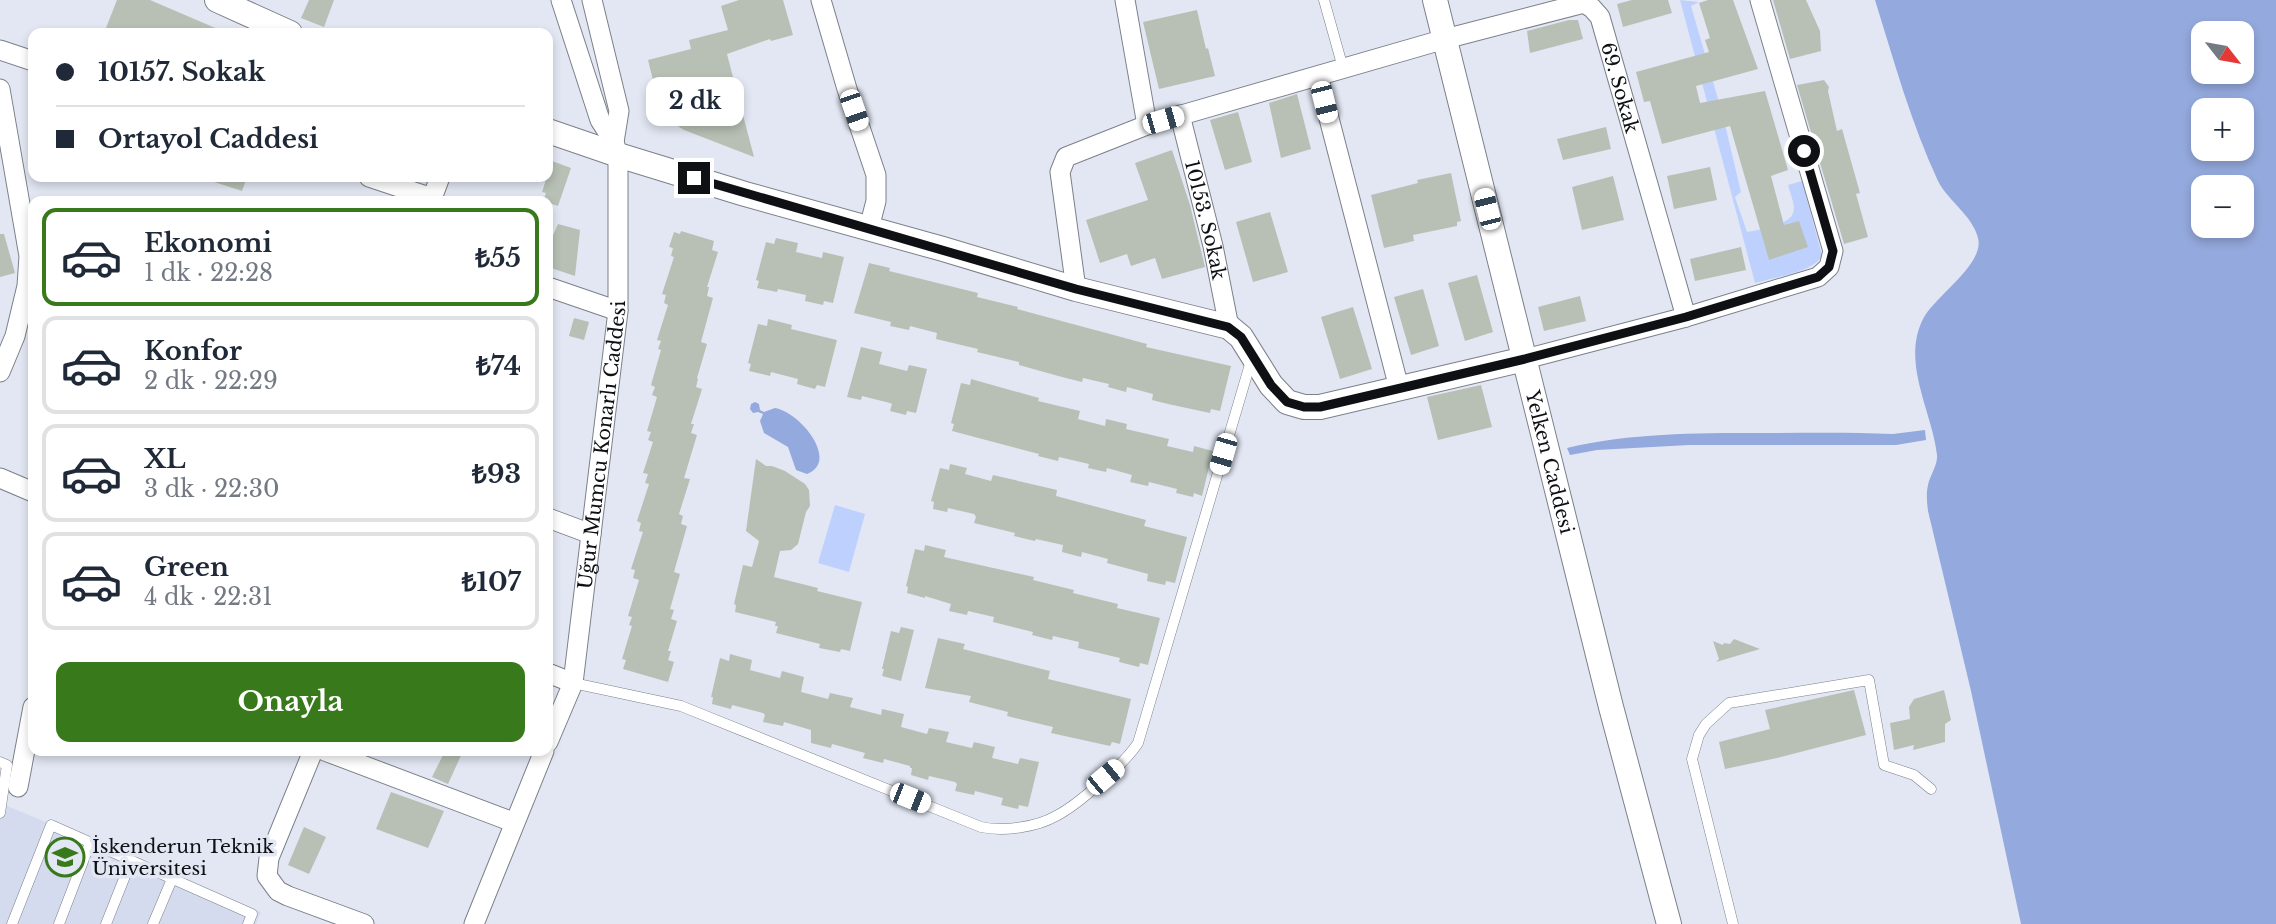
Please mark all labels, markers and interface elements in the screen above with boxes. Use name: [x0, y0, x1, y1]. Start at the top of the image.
north arrow: [2191, 21, 2254, 84]
map controls: [2191, 21, 2254, 238]
street label: 69. Sokak: [1596, 40, 1644, 136]
text: 10157. Sokak: [98, 56, 265, 88]
callout: 2 dk: [645, 76, 743, 125]
car: [1309, 79, 1340, 125]
text: 2 dk: [669, 87, 721, 115]
car: [838, 87, 871, 133]
button: +: [2191, 98, 2254, 161]
car: [1140, 104, 1187, 136]
text: Ortayol Caddesi: [98, 123, 318, 155]
route start: [1788, 135, 1820, 167]
street label: 10153. Sokak: [1180, 158, 1231, 282]
route end: [678, 162, 710, 194]
button: −: [2191, 175, 2254, 238]
car: [1472, 186, 1503, 232]
icon: car: [60, 226, 123, 289]
text: Ekonomi: [144, 227, 272, 259]
text: ₺55: [475, 242, 521, 274]
text: 1 dk · 22:28: [144, 259, 273, 287]
street label: Uğur Mumcu Konarlı Caddesi: [573, 300, 630, 590]
icon: car: [60, 334, 123, 397]
text: Konfor: [144, 335, 242, 367]
text: ₺74: [476, 350, 521, 382]
text: 2 dk · 22:29: [144, 367, 278, 395]
street label: Yelken Caddesi: [1521, 387, 1579, 537]
car: [1208, 431, 1239, 477]
icon: car: [60, 442, 123, 505]
text: XL: [144, 443, 186, 475]
text: ₺93: [472, 458, 521, 490]
text: 3 dk · 22:30: [144, 475, 279, 503]
icon: car: [60, 550, 123, 613]
text: Green: [144, 551, 229, 583]
text: ₺107: [462, 566, 521, 598]
text: 4 dk · 22:31: [144, 583, 273, 611]
button: Onayla: [56, 662, 525, 742]
car: [1083, 755, 1128, 799]
car: [887, 780, 934, 816]
place label: İskenderun Teknik Üniversitesi: [92, 835, 274, 880]
school or university icon: İskenderun Teknik Üniversitesi: [44, 836, 86, 878]

